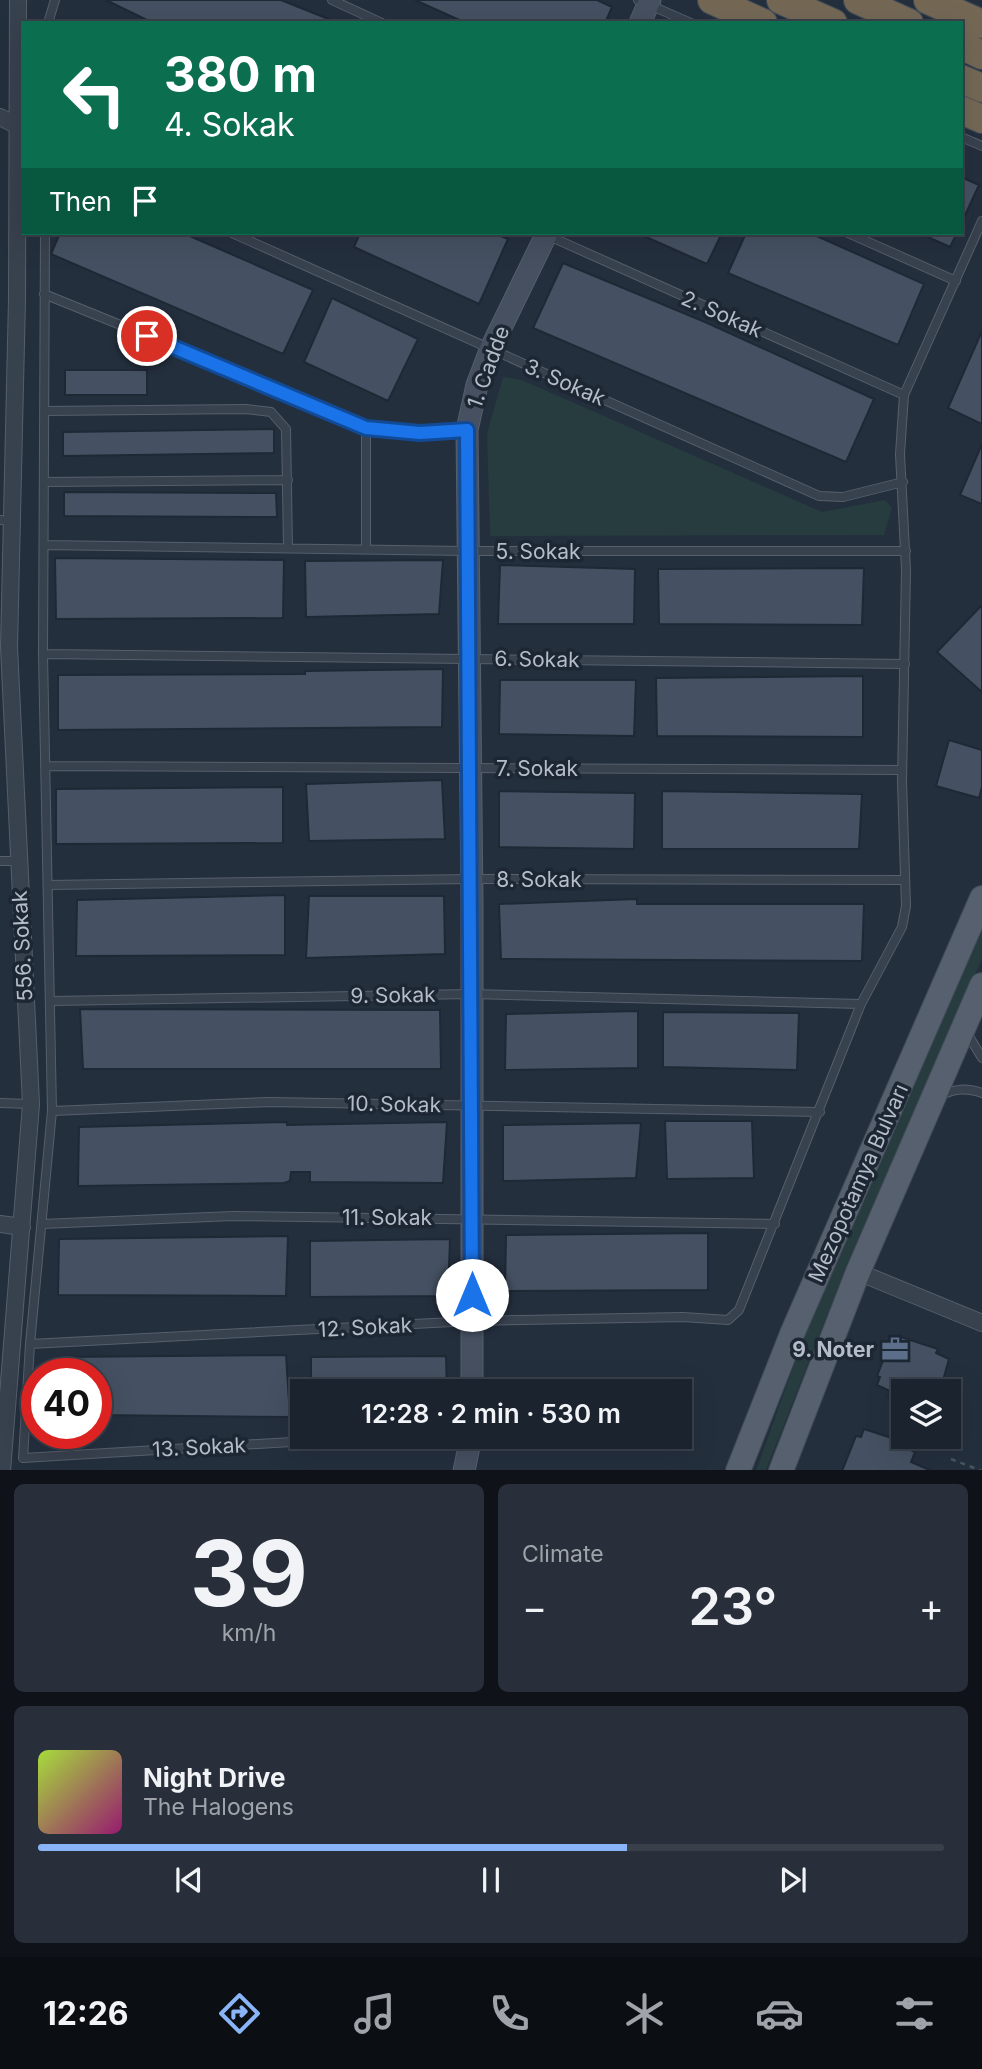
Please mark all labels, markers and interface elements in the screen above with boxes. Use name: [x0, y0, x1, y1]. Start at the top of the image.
text: 380 m: [164, 45, 317, 104]
icon: left: [49, 49, 140, 140]
text: 4. Sokak: [164, 105, 295, 144]
icon: arrive: [126, 182, 164, 220]
text: Then: [49, 186, 112, 217]
street label: 2. Sokak: [678, 285, 767, 343]
pin: [117, 306, 177, 366]
icon: arrive: [128, 317, 166, 355]
street label: 1. Cadde: [462, 323, 514, 411]
street label: 3. Sokak: [521, 353, 610, 411]
street label: 5. Sokak: [495, 539, 581, 564]
street label: 6. Sokak: [494, 646, 580, 672]
street label: 7. Sokak: [496, 756, 579, 781]
street label: 8. Sokak: [496, 867, 582, 892]
street label: 556. Sokak: [7, 890, 37, 1002]
street label: 9. Sokak: [350, 982, 436, 1008]
street label: Mezopotamya Bulvarı: [803, 1080, 913, 1286]
street label: 10. Sokak: [347, 1091, 442, 1117]
street label: 11. Sokak: [342, 1205, 432, 1230]
position arrow: [435, 1258, 509, 1332]
street label: 12. Sokak: [317, 1312, 413, 1342]
office icon: 9. Noter: [880, 1334, 910, 1364]
place label: 9. Noter: [792, 1337, 874, 1362]
speed limit sign: 40: [21, 1358, 112, 1449]
map controls: [891, 1379, 961, 1449]
button: layers: [891, 1379, 961, 1449]
text: 12:28 · 2 min · 530 m: [361, 1398, 621, 1429]
street label: 13. Sokak: [151, 1432, 247, 1462]
text: 39: [190, 1518, 308, 1628]
text: Climate: [522, 1540, 604, 1568]
text: 23°: [689, 1575, 777, 1638]
text: −: [522, 1584, 547, 1630]
text: +: [919, 1584, 944, 1630]
text: km/h: [222, 1619, 276, 1647]
text: Night Drive: [143, 1762, 285, 1793]
text: The Halogens: [143, 1793, 294, 1821]
icon: previous: [170, 1861, 208, 1899]
icon: pause: [472, 1861, 510, 1899]
icon: next: [774, 1861, 812, 1899]
icon: directions: [215, 1989, 264, 2038]
icon: music: [350, 1989, 399, 2038]
icon: phone: [485, 1989, 534, 2038]
icon: climate: [620, 1989, 669, 2038]
icon: car: [755, 1989, 804, 2038]
icon: filters: [890, 1989, 939, 2038]
text: 12:26: [43, 1994, 129, 2033]

